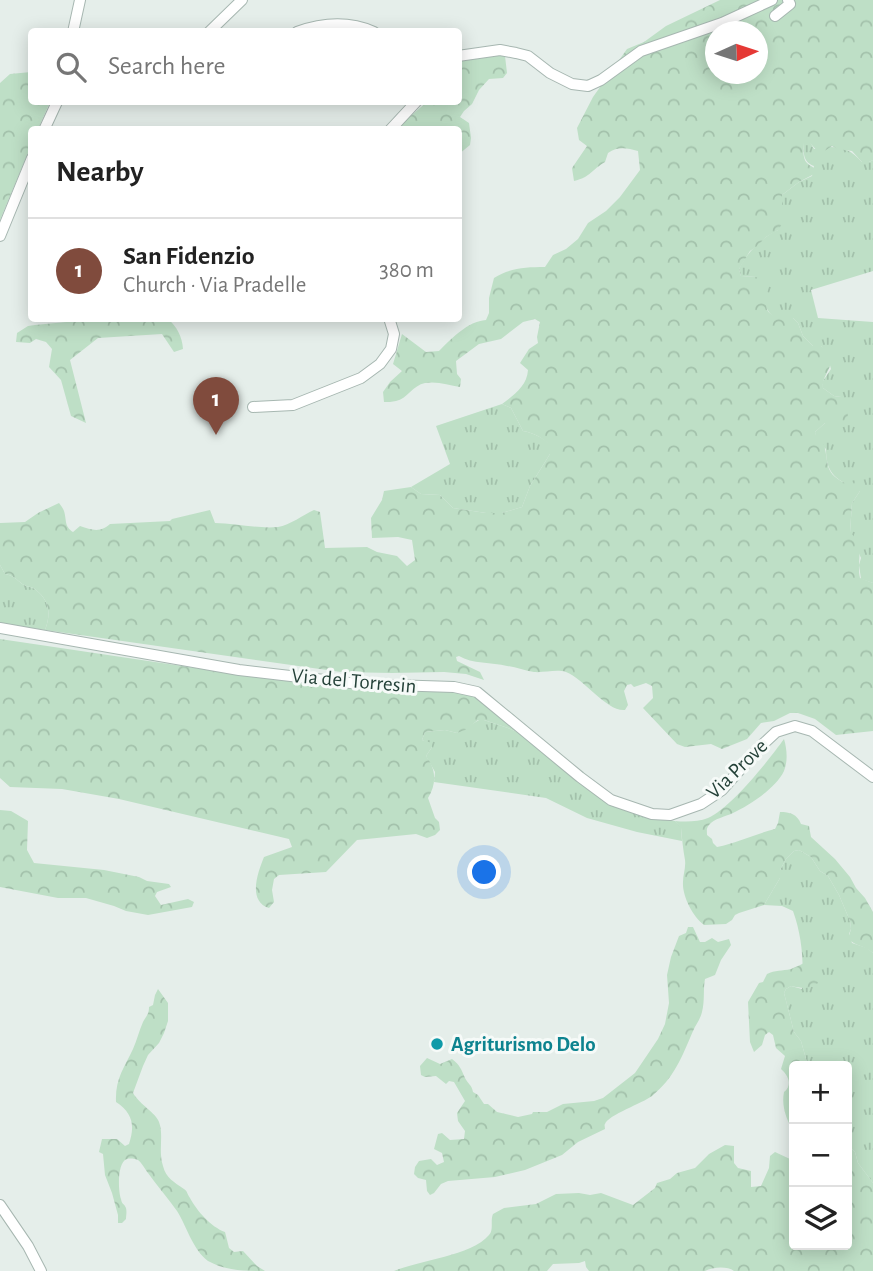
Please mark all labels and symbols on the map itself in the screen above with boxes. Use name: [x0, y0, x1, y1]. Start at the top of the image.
north arrow: [705, 21, 768, 84]
pin: 1: [193, 377, 239, 435]
street label: Via del Torresin: [291, 665, 417, 697]
street label: Via Prove: [702, 735, 772, 803]
your location: [467, 855, 501, 889]
place label: Agriturismo Delo: [451, 1034, 596, 1055]
marker: Agriturismo Delo: [429, 1036, 445, 1052]

